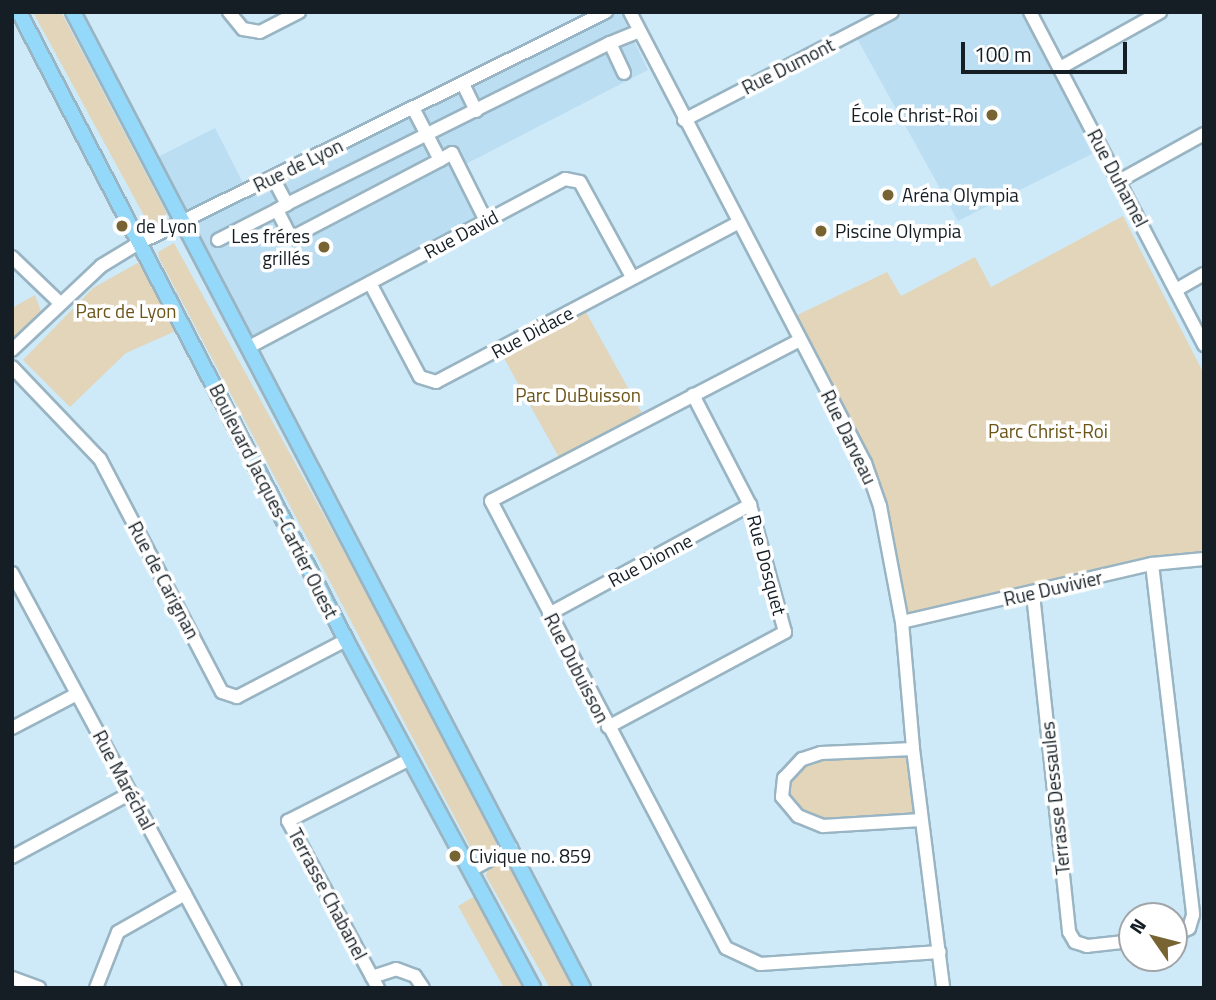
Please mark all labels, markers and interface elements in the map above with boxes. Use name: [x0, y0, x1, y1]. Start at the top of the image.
scale bar: [964, 28, 1130, 72]
street label: Rue Dumont: [738, 33, 838, 99]
text: 100 m: [974, 38, 1031, 70]
place label: École Christ-Roi: [851, 104, 978, 126]
marker: École Christ-Roi: [984, 107, 1000, 123]
street label: Rue Duhamel: [1083, 125, 1153, 231]
street label: Rue de Lyon: [249, 134, 347, 196]
place label: Aréna Olympia: [902, 184, 1019, 206]
marker: Aréna Olympia: [880, 187, 896, 203]
street label: Rue David: [420, 205, 502, 263]
place label: de Lyon: [136, 215, 197, 237]
marker: de Lyon: [114, 218, 130, 234]
place label: Piscine Olympia: [835, 220, 961, 242]
marker: Piscine Olympia: [813, 223, 829, 239]
place label: Les fréres grillés: [231, 225, 310, 269]
marker: Les fréres grillés: [316, 239, 332, 255]
park label: Parc de Lyon: [76, 300, 176, 322]
street label: Rue Didace: [487, 301, 577, 363]
street label: Boulevard Jacques-Cartier Ouest: [205, 380, 343, 622]
park label: Parc DuBuisson: [515, 384, 641, 406]
street label: Rue Darveau: [816, 386, 882, 488]
park label: Parc Christ-Roi: [988, 420, 1108, 442]
street label: Rue Dosquet: [743, 512, 791, 618]
street label: Rue de Carignan: [124, 517, 204, 643]
street label: Rue Dionne: [604, 528, 696, 592]
street label: Rue Duvivier: [1001, 566, 1105, 610]
street label: Rue Dubuisson: [540, 609, 614, 727]
street label: Terrasse Dessaules: [1036, 720, 1074, 876]
street label: Rue Maréchal: [88, 726, 160, 834]
street label: Terrasse Chabanel: [284, 824, 372, 964]
place label: Civique no. 859: [469, 845, 591, 867]
marker: Civique no. 859: [447, 848, 463, 864]
north arrow: [1118, 902, 1188, 972]
text: N: [1121, 912, 1153, 940]

